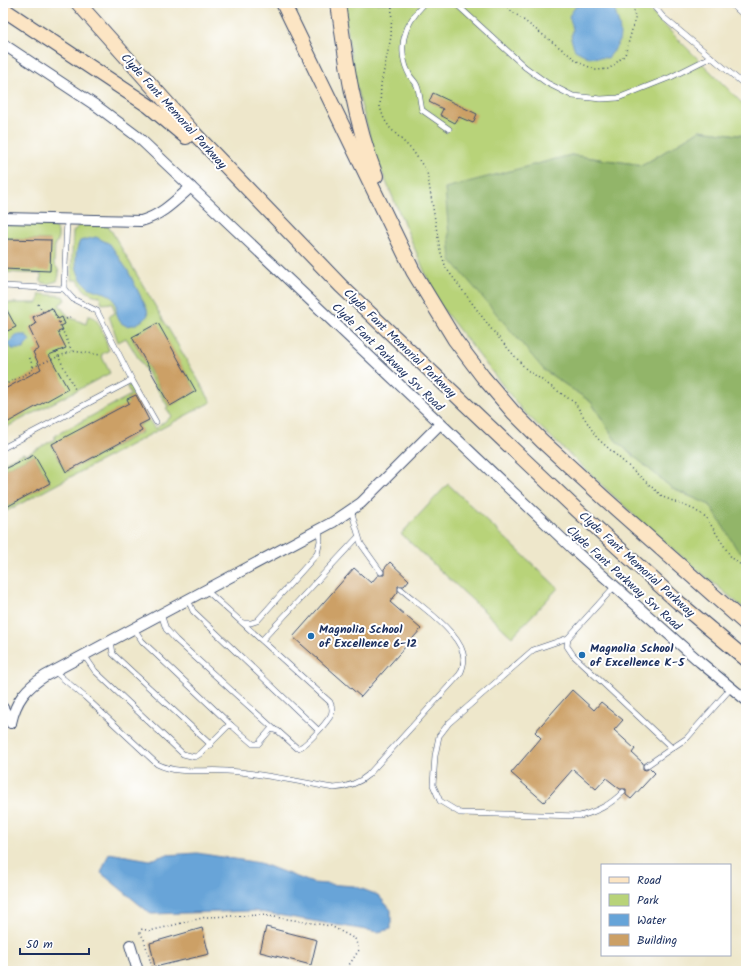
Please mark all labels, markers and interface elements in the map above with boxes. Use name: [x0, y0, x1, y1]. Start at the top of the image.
street label: Clyde Fant Memorial Parkway: [116, 49, 231, 174]
street label: Clyde Fant Memorial Parkway: [339, 284, 461, 403]
street label: Clyde Fant Parkway Srv Road: [327, 298, 449, 417]
street label: Clyde Fant Memorial Parkway: [574, 507, 699, 622]
street label: Clyde Fant Parkway Srv Road: [562, 521, 686, 636]
place label: Magnolia School of Excellence 6-12: [319, 620, 417, 653]
marker: Magnolia School of Excellence 6-12: [306, 631, 316, 641]
place label: Magnolia School of Excellence K-5: [590, 639, 685, 672]
marker: Magnolia School of Excellence K-5: [577, 650, 587, 660]
legend: [601, 864, 731, 956]
text: Road: [637, 871, 662, 890]
text: Park: [637, 891, 659, 910]
text: Water: [637, 911, 667, 930]
scale bar: [20, 930, 89, 956]
text: Building: [637, 931, 677, 950]
text: 50 m: [26, 935, 53, 954]

